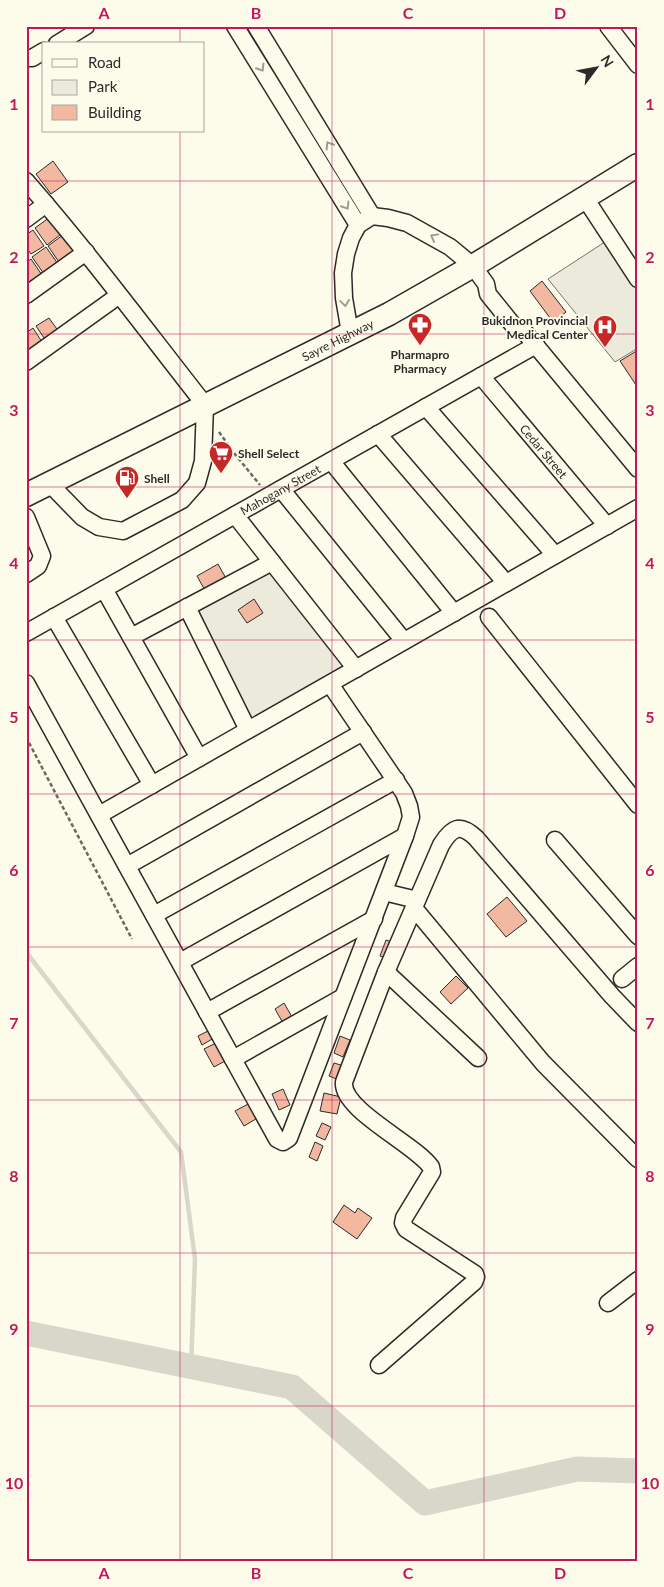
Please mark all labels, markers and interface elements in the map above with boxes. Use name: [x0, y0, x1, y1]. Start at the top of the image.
text: A: [97, 3, 110, 22]
text: B: [251, 3, 261, 22]
text: C: [403, 3, 414, 22]
text: D: [554, 3, 566, 22]
legend: [42, 42, 205, 132]
north arrow: [572, 42, 622, 92]
text: N: [597, 52, 618, 70]
text: Road: [88, 53, 121, 71]
one-way arrow: [255, 62, 264, 71]
text: Park: [88, 77, 118, 95]
text: 1: [9, 94, 19, 113]
text: 1: [645, 94, 655, 113]
text: Building: [88, 103, 141, 121]
one-way arrow: [325, 141, 335, 150]
one-way arrow: [340, 201, 350, 210]
one-way arrow: [430, 233, 439, 243]
text: 2: [9, 247, 19, 266]
text: 2: [645, 247, 655, 266]
one-way arrow: [339, 298, 349, 307]
pharmacy icon: Pharmapro Pharmacy: [407, 312, 433, 346]
place label: Bukidnon Provincial Medical Center: [481, 313, 589, 342]
hospital icon: Bukidnon Provincial Medical Center: [592, 314, 618, 348]
street label: Sayre Highway: [299, 315, 377, 364]
place label: Pharmapro Pharmacy: [391, 347, 450, 376]
text: 3: [9, 400, 19, 419]
text: 3: [645, 400, 655, 419]
street label: Cedar Street: [517, 421, 571, 482]
supermarket icon: Shell Select: [208, 440, 234, 474]
place label: Shell Select: [238, 446, 300, 461]
street label: Mahogany Street: [237, 460, 324, 518]
fuel station icon: Shell: [114, 465, 140, 499]
place label: Shell: [144, 471, 170, 486]
text: 4: [9, 553, 19, 572]
text: 4: [645, 553, 655, 572]
text: 5: [9, 707, 19, 726]
text: 5: [645, 707, 655, 726]
text: 6: [9, 860, 19, 879]
text: 6: [645, 860, 655, 879]
text: 7: [9, 1013, 19, 1032]
text: 7: [645, 1013, 655, 1032]
text: 8: [9, 1166, 19, 1185]
text: 8: [645, 1166, 655, 1185]
text: 9: [9, 1319, 19, 1338]
text: 9: [645, 1319, 655, 1338]
text: 10: [5, 1473, 23, 1492]
text: 10: [641, 1473, 659, 1492]
text: A: [97, 1563, 110, 1582]
text: B: [251, 1563, 261, 1582]
text: C: [403, 1563, 414, 1582]
text: D: [554, 1563, 566, 1582]

